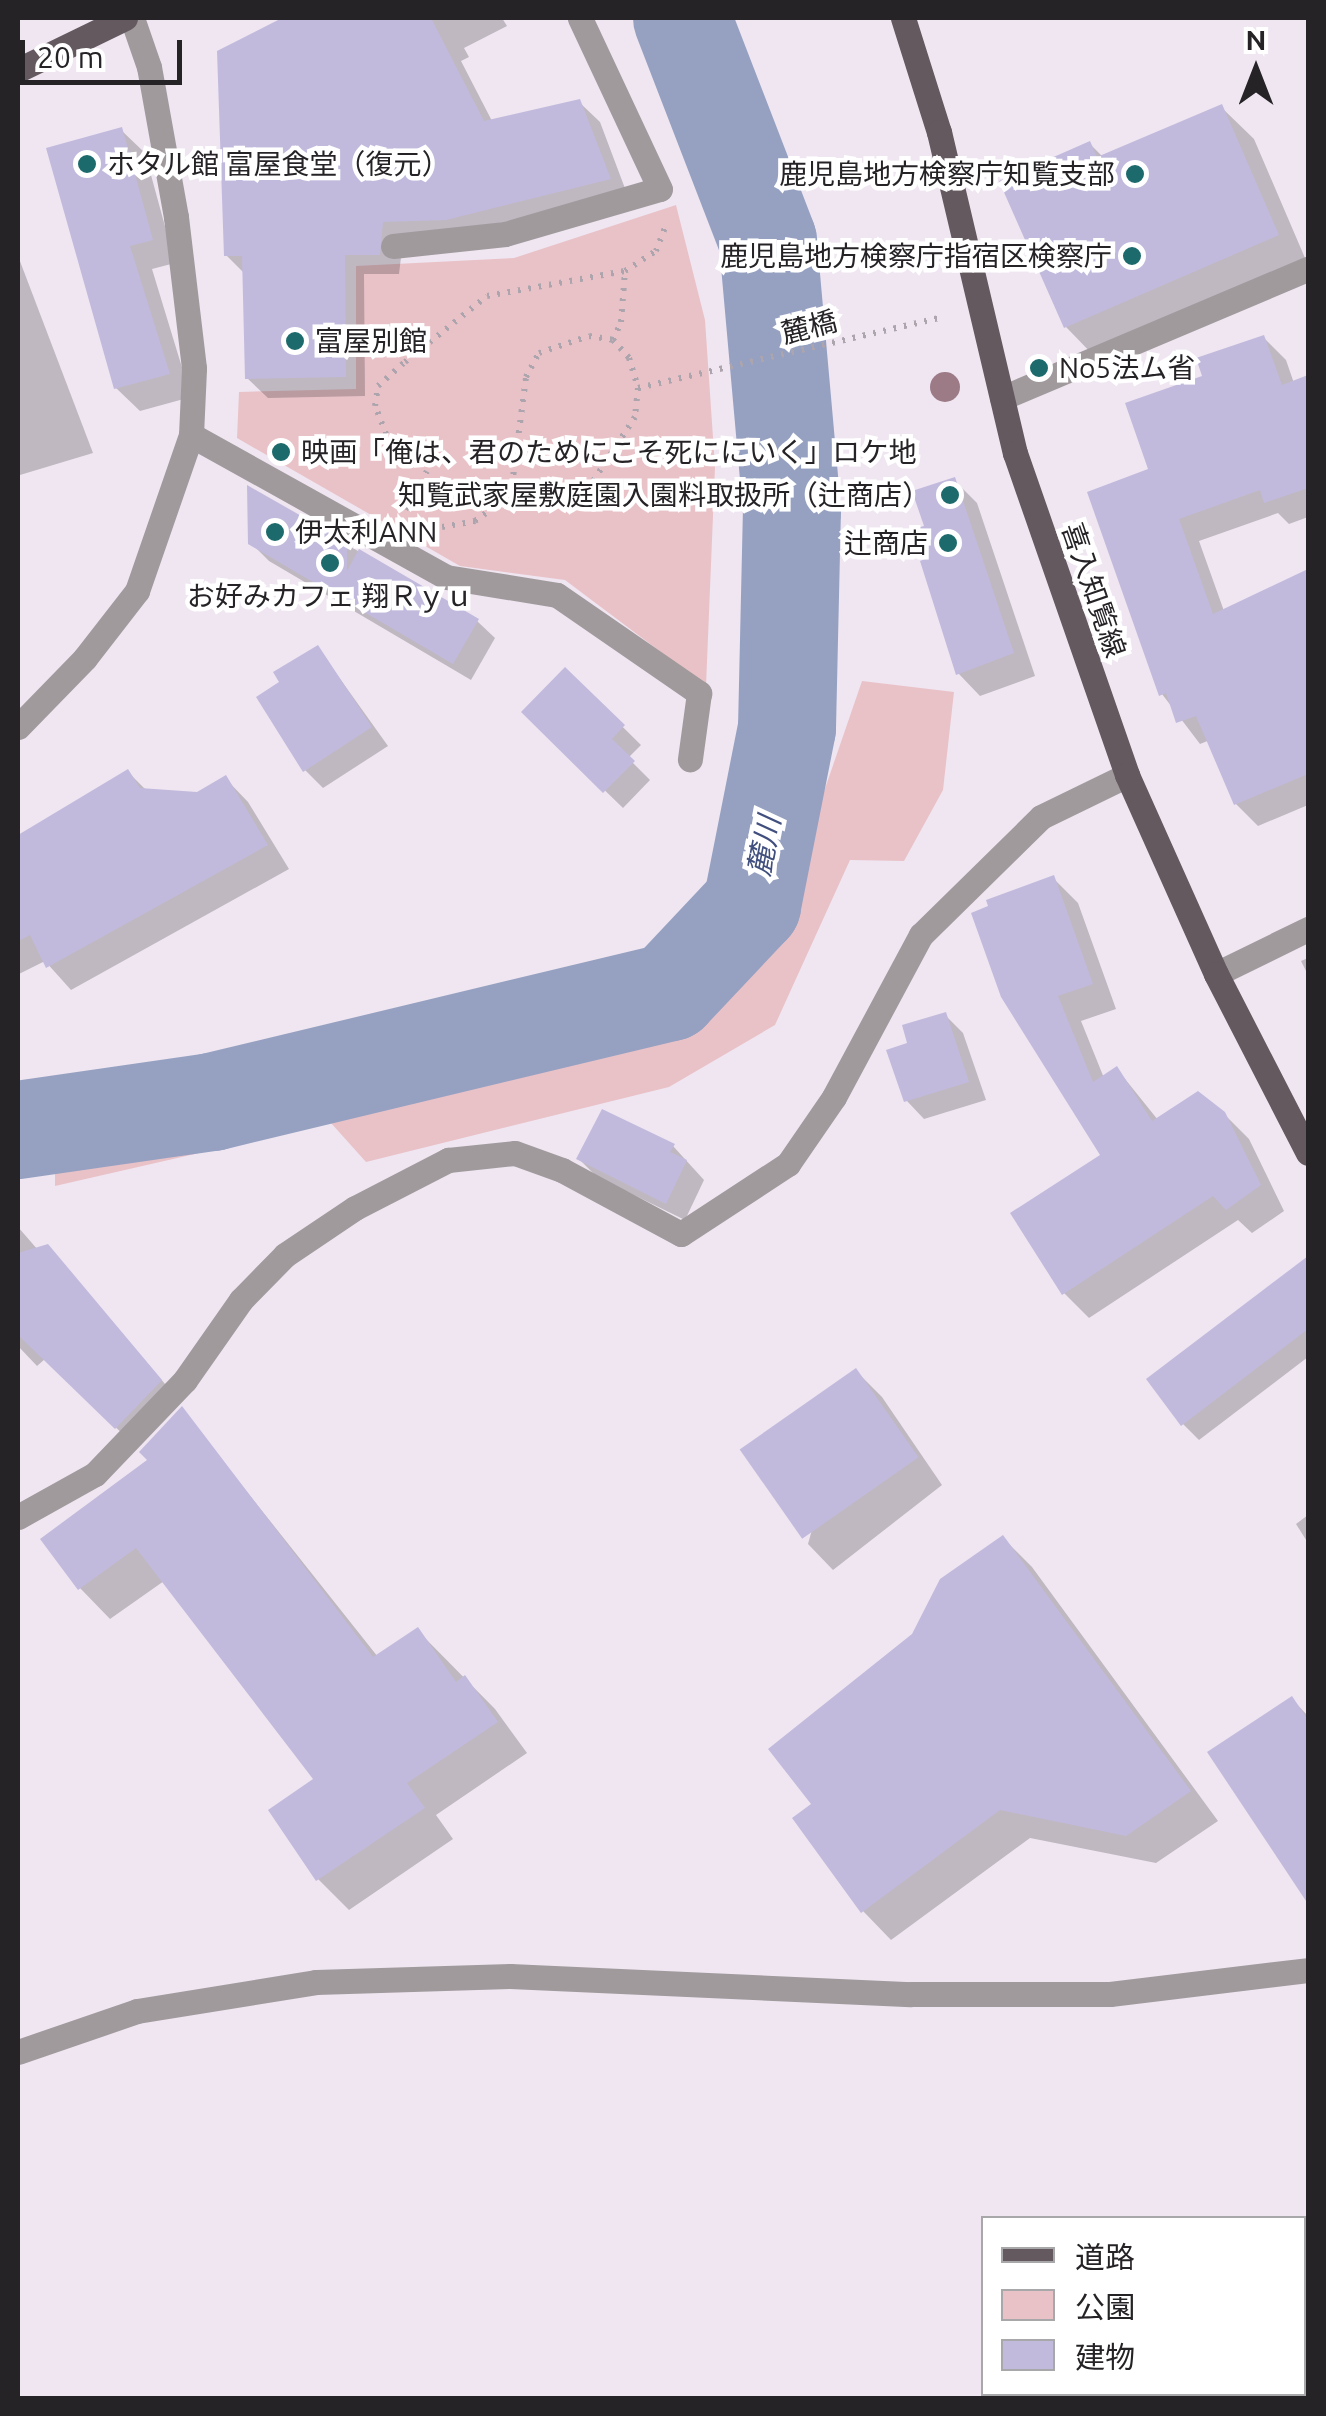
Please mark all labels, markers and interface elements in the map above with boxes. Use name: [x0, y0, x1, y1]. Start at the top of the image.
scale bar: [25, 20, 188, 82]
north arrow: [1206, 20, 1306, 120]
text: N: [1246, 24, 1266, 55]
text: 20 m: [37, 40, 104, 74]
place label: ホタル館 富屋食堂（復元）: [107, 147, 449, 181]
marker: ホタル館 富屋食堂（復元）: [76, 153, 98, 175]
place label: 鹿児島地方検察庁知覧支部: [779, 157, 1115, 191]
marker: 鹿児島地方検察庁知覧支部: [1124, 163, 1146, 185]
place label: 鹿児島地方検察庁指宿区検察庁: [720, 239, 1112, 273]
marker: 鹿児島地方検察庁指宿区検察庁: [1121, 245, 1143, 267]
street label: 麓橋: [778, 304, 840, 350]
place label: 富屋別館: [315, 324, 427, 358]
marker: 富屋別館: [284, 330, 306, 352]
place label: No5法ム省: [1059, 351, 1195, 385]
marker: No5法ム省: [1028, 357, 1050, 379]
place label: 映画「俺は、君のためにこそ死ににいく」ロケ地: [301, 435, 917, 469]
marker: 映画「俺は、君のためにこそ死ににいく」ロケ地: [270, 441, 292, 463]
place label: 知覧武家屋敷庭園入園料取扱所（辻商店）: [398, 478, 930, 512]
marker: 知覧武家屋敷庭園入園料取扱所（辻商店）: [939, 484, 961, 506]
place label: 伊太利ANN: [295, 515, 437, 549]
street label: 喜入知覧線: [1055, 518, 1133, 662]
marker: 伊太利ANN: [264, 521, 286, 543]
place label: 辻商店: [844, 526, 928, 560]
marker: 辻商店: [937, 532, 959, 554]
marker: お好みカフェ 翔Ｒｙｕ: [319, 552, 341, 574]
place label: お好みカフェ 翔Ｒｙｕ: [187, 579, 473, 613]
water label: 麓川: [741, 813, 787, 879]
legend: [981, 2216, 1306, 2396]
text: 道路: [1075, 2240, 1135, 2274]
text: 公園: [1075, 2290, 1135, 2324]
text: 建物: [1075, 2340, 1135, 2374]

